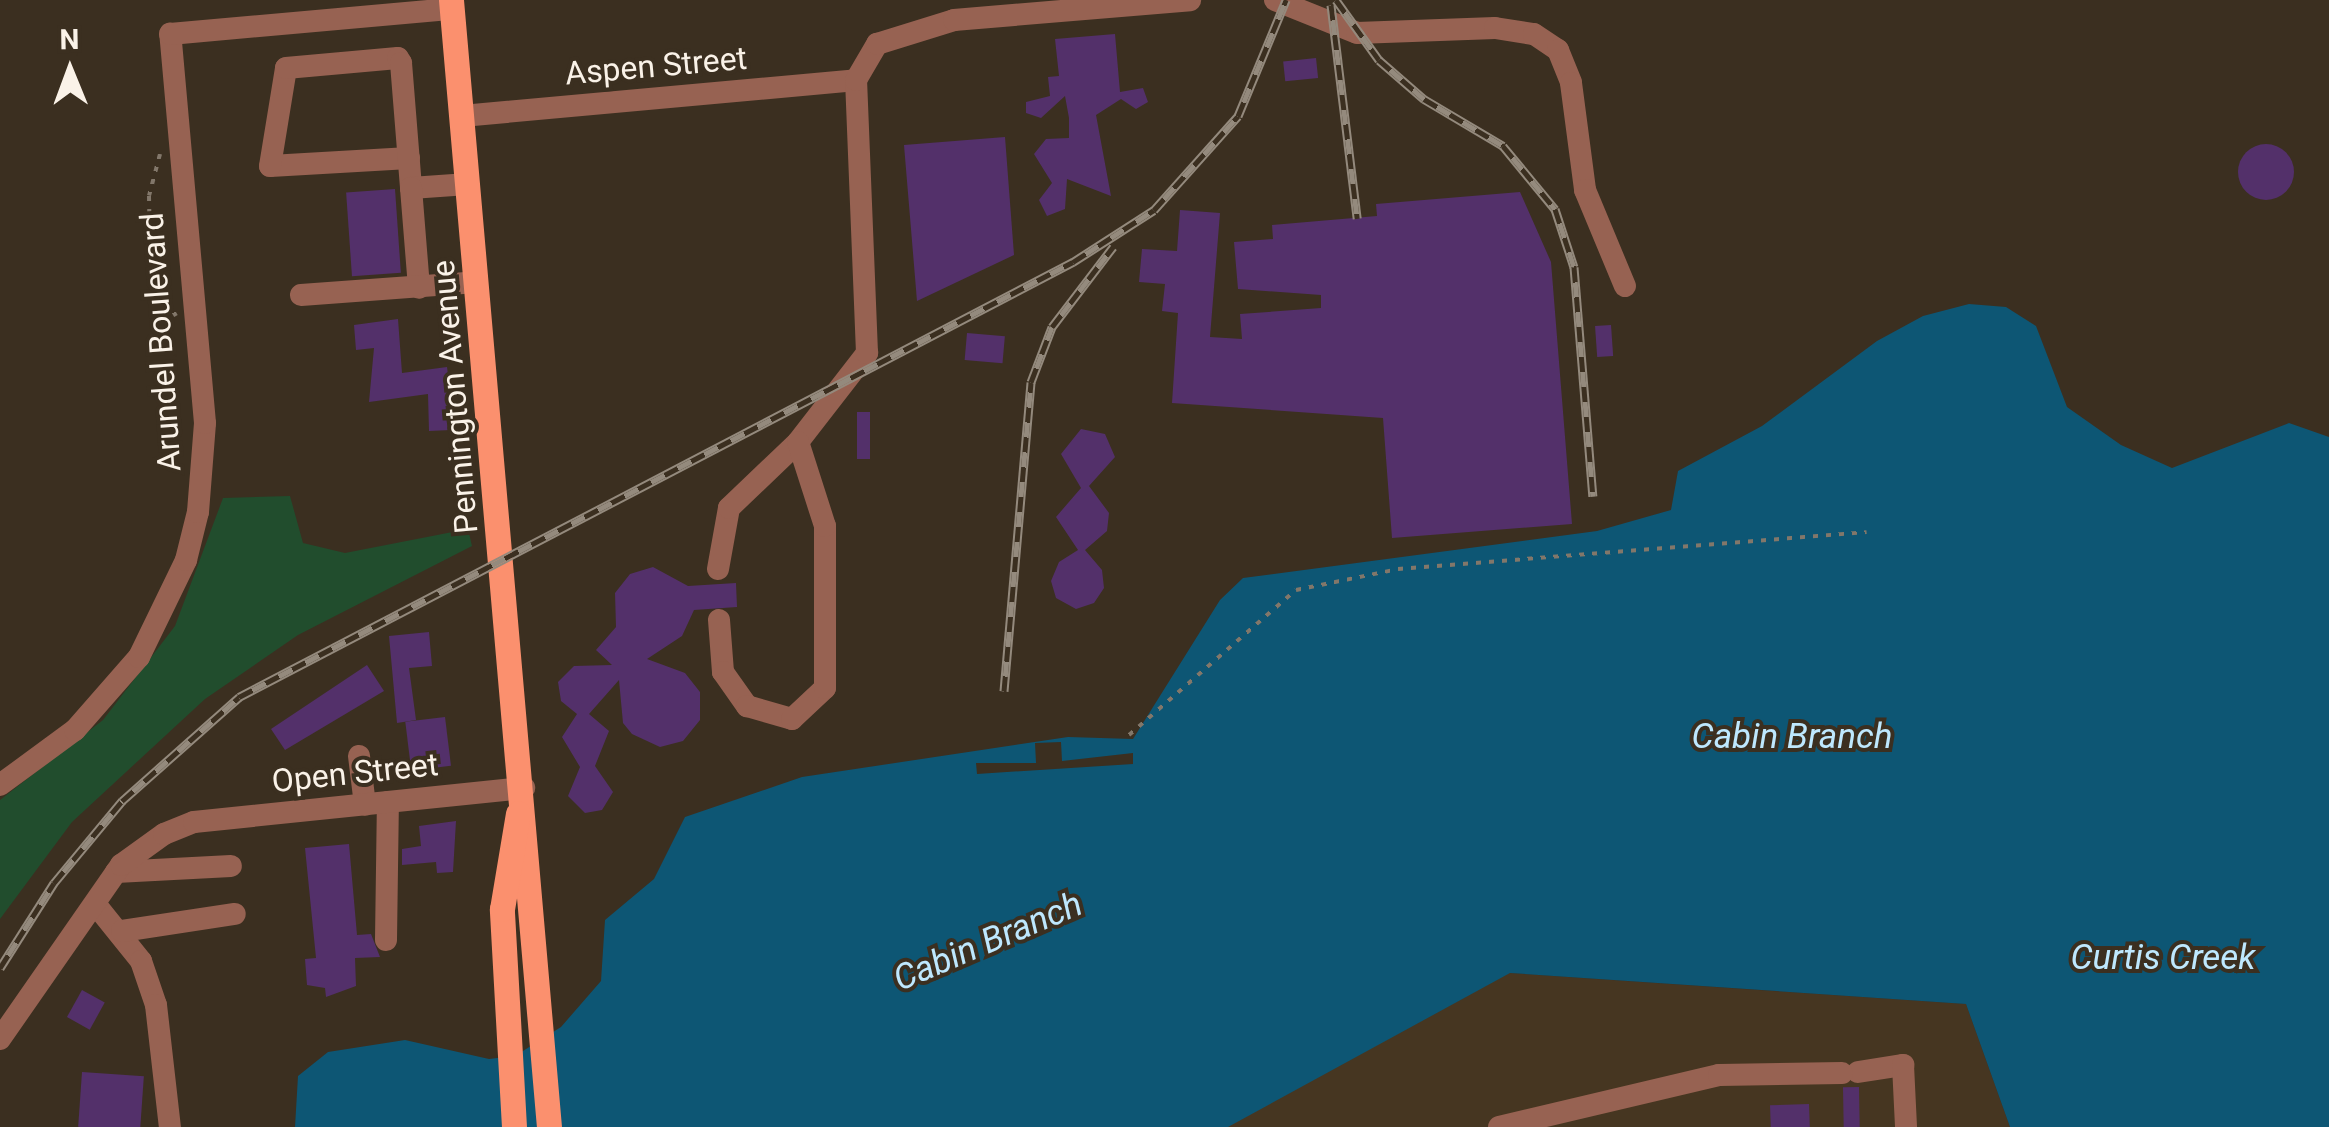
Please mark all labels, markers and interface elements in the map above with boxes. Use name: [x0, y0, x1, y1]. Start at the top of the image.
north arrow: [20, 20, 120, 120]
text: N: [59, 23, 80, 56]
street label: Aspen Street: [563, 39, 749, 93]
street label: Arundel Boulevard: [133, 211, 189, 473]
street label: Pennington Avenue: [424, 259, 486, 535]
water label: Cabin Branch: [1692, 716, 1892, 758]
street label: Open Street: [270, 745, 440, 801]
water label: Cabin Branch: [887, 883, 1089, 1001]
water label: Curtis Creek: [2070, 937, 2256, 979]

